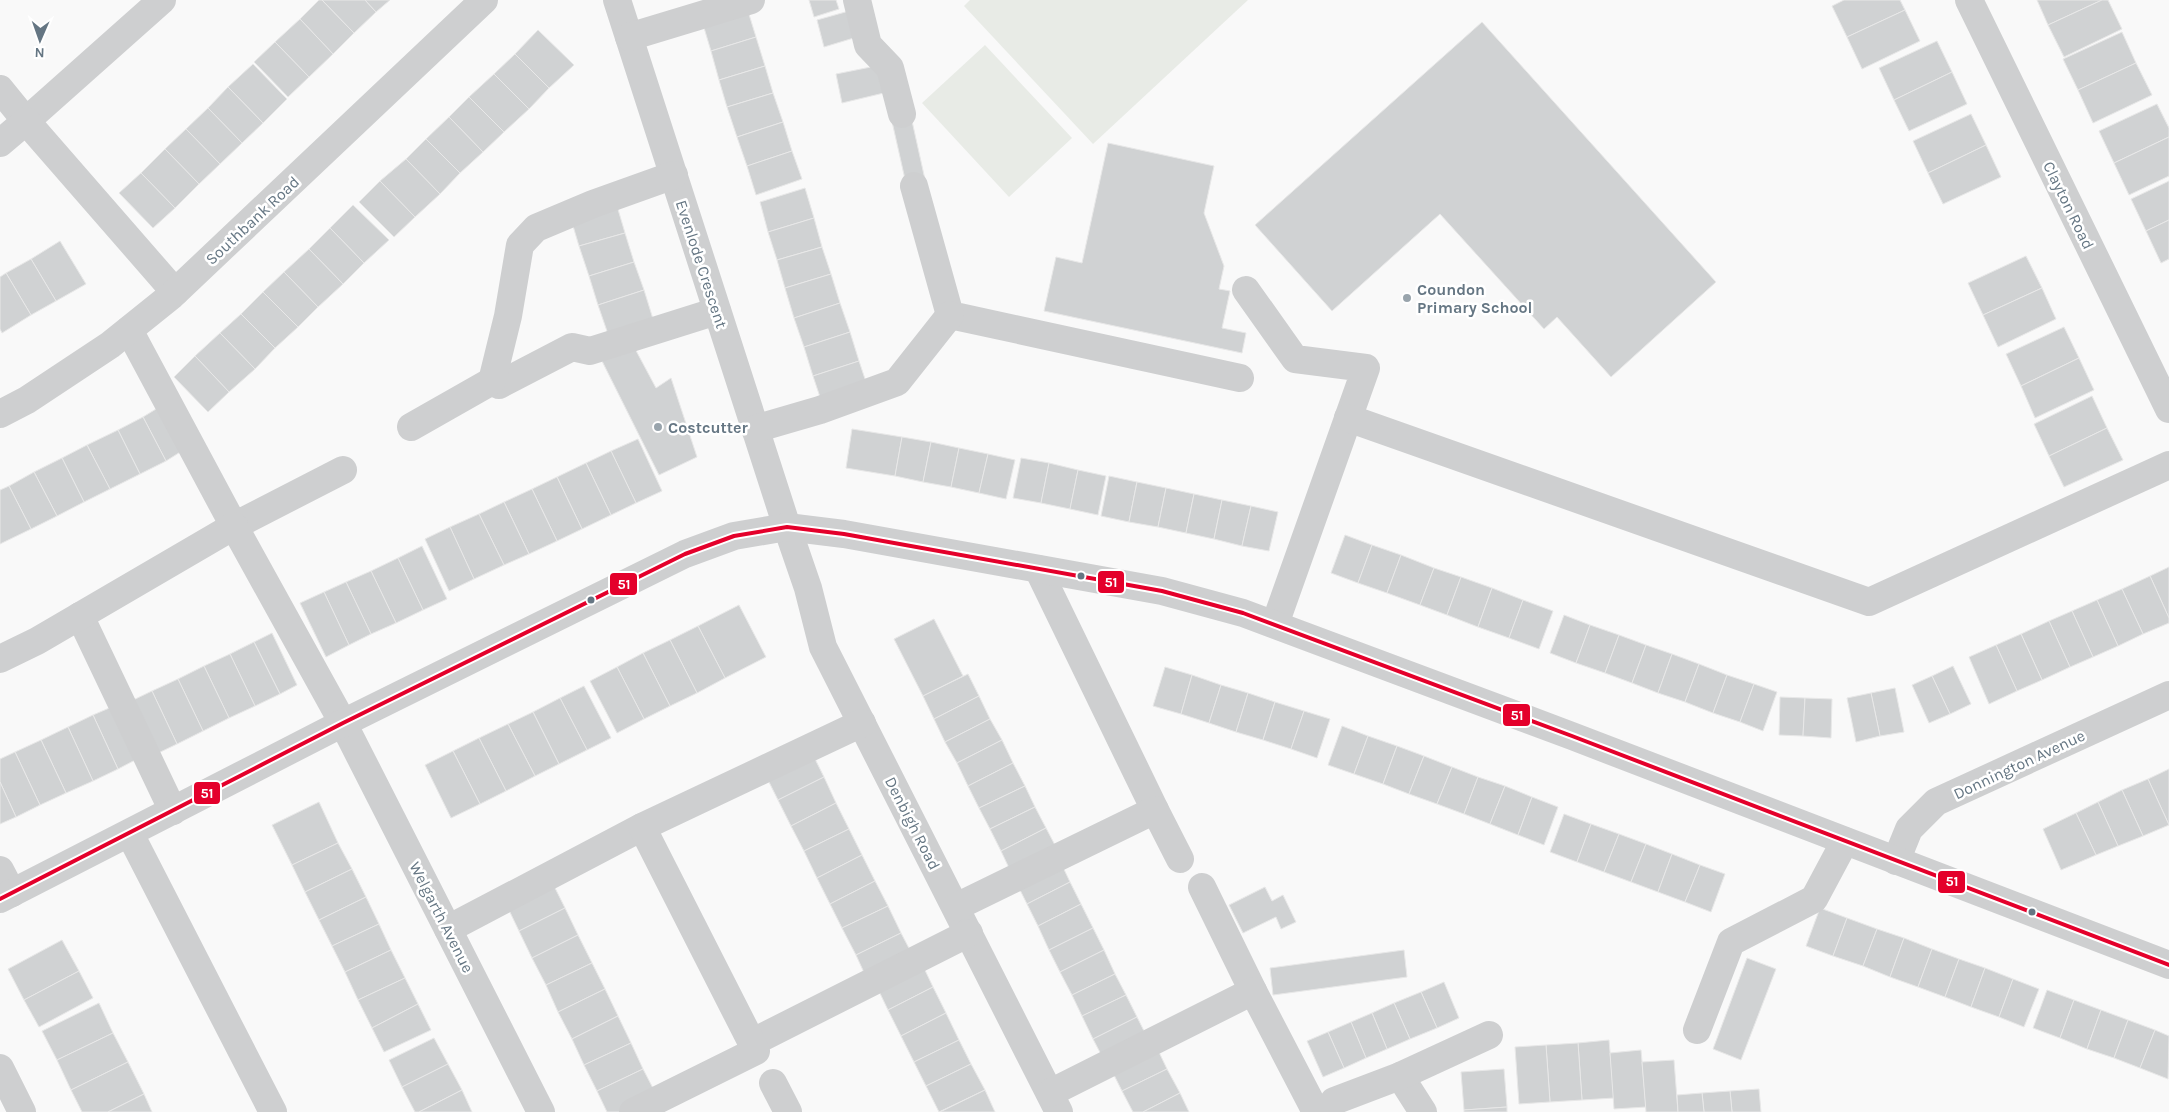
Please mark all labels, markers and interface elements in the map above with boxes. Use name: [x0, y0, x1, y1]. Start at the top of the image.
north arrow: [15, 15, 65, 65]
text: N: [34, 44, 45, 61]
street label: Clayton Road: [2039, 158, 2098, 252]
street label: Southbank Road: [201, 172, 303, 269]
street label: Evenlode Crescent: [672, 198, 731, 331]
place label: Coundon Primary School: [1417, 280, 1532, 317]
marker: Coundon Primary School: [1401, 292, 1413, 304]
place label: Costcutter: [668, 418, 749, 437]
marker: Costcutter: [652, 421, 664, 433]
line badge: 51: [1097, 570, 1125, 594]
unlabelled marker: [1076, 571, 1086, 581]
line badge: 51: [609, 572, 638, 596]
text: 51: [1104, 574, 1118, 591]
text: 51: [617, 576, 631, 593]
unlabelled marker: [586, 595, 596, 605]
line badge: 51: [1502, 703, 1531, 727]
text: 51: [1510, 707, 1524, 724]
street label: Donnington Avenue: [1950, 726, 2088, 803]
street label: Denbigh Road: [881, 773, 944, 873]
line badge: 51: [193, 781, 221, 805]
text: 51: [200, 785, 214, 802]
street label: Welgarth Avenue: [405, 858, 478, 976]
line badge: 51: [1937, 870, 1966, 894]
text: 51: [1945, 873, 1959, 890]
unlabelled marker: [2027, 907, 2037, 917]

